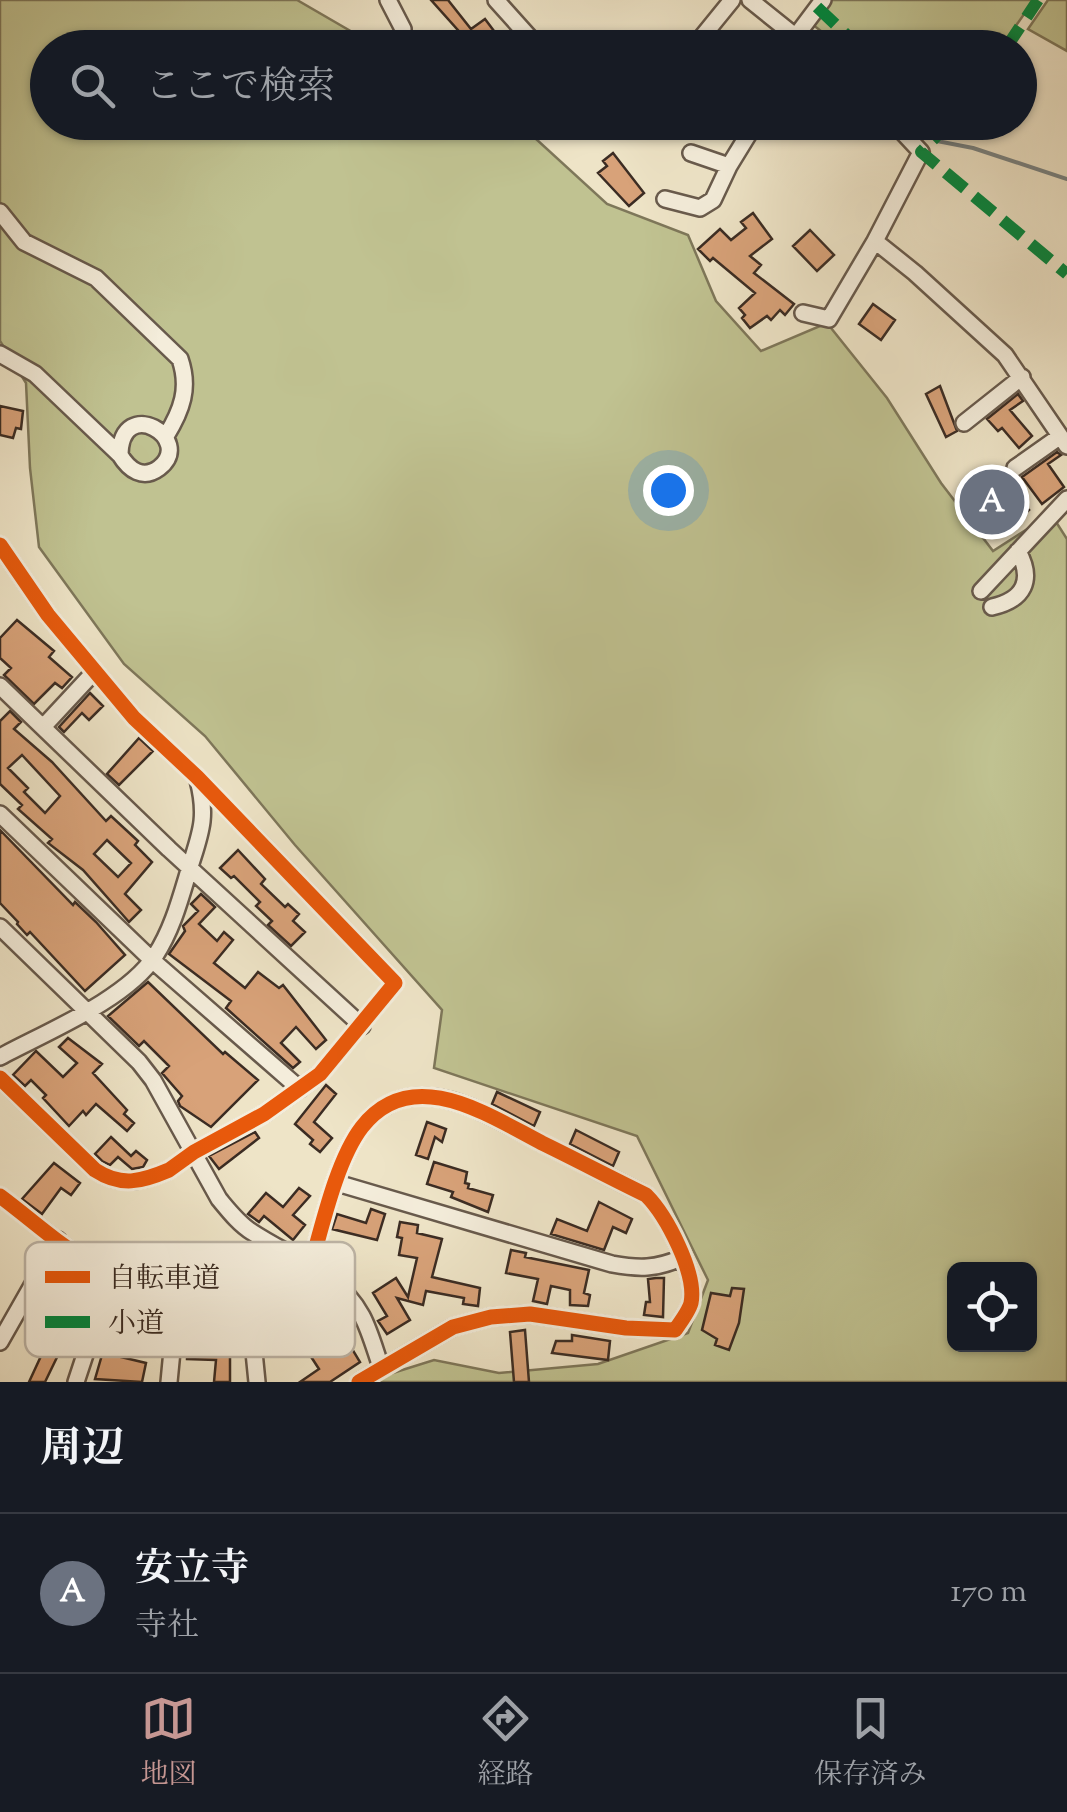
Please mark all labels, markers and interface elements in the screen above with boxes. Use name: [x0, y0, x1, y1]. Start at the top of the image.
search box: [30, 30, 1037, 140]
icon: search: [65, 58, 120, 113]
text: ここで検索: [145, 62, 335, 116]
pin: A: [960, 464, 1024, 540]
your location: [643, 465, 694, 516]
legend: [25, 1242, 355, 1357]
text: 自転車道: [108, 1260, 220, 1300]
map controls: [947, 1262, 1037, 1352]
button: locate: [947, 1262, 1037, 1352]
text: 小道: [108, 1305, 164, 1345]
text: 周辺: [40, 1421, 124, 1481]
text: 安立寺: [135, 1544, 249, 1598]
text: A: [60, 1570, 85, 1616]
text: 170 m: [950, 1570, 1027, 1616]
text: 寺社: [135, 1604, 199, 1650]
tab: 地図: [140, 1691, 197, 1796]
tab: 経路: [477, 1691, 534, 1796]
tab: 保存済み: [814, 1691, 927, 1796]

